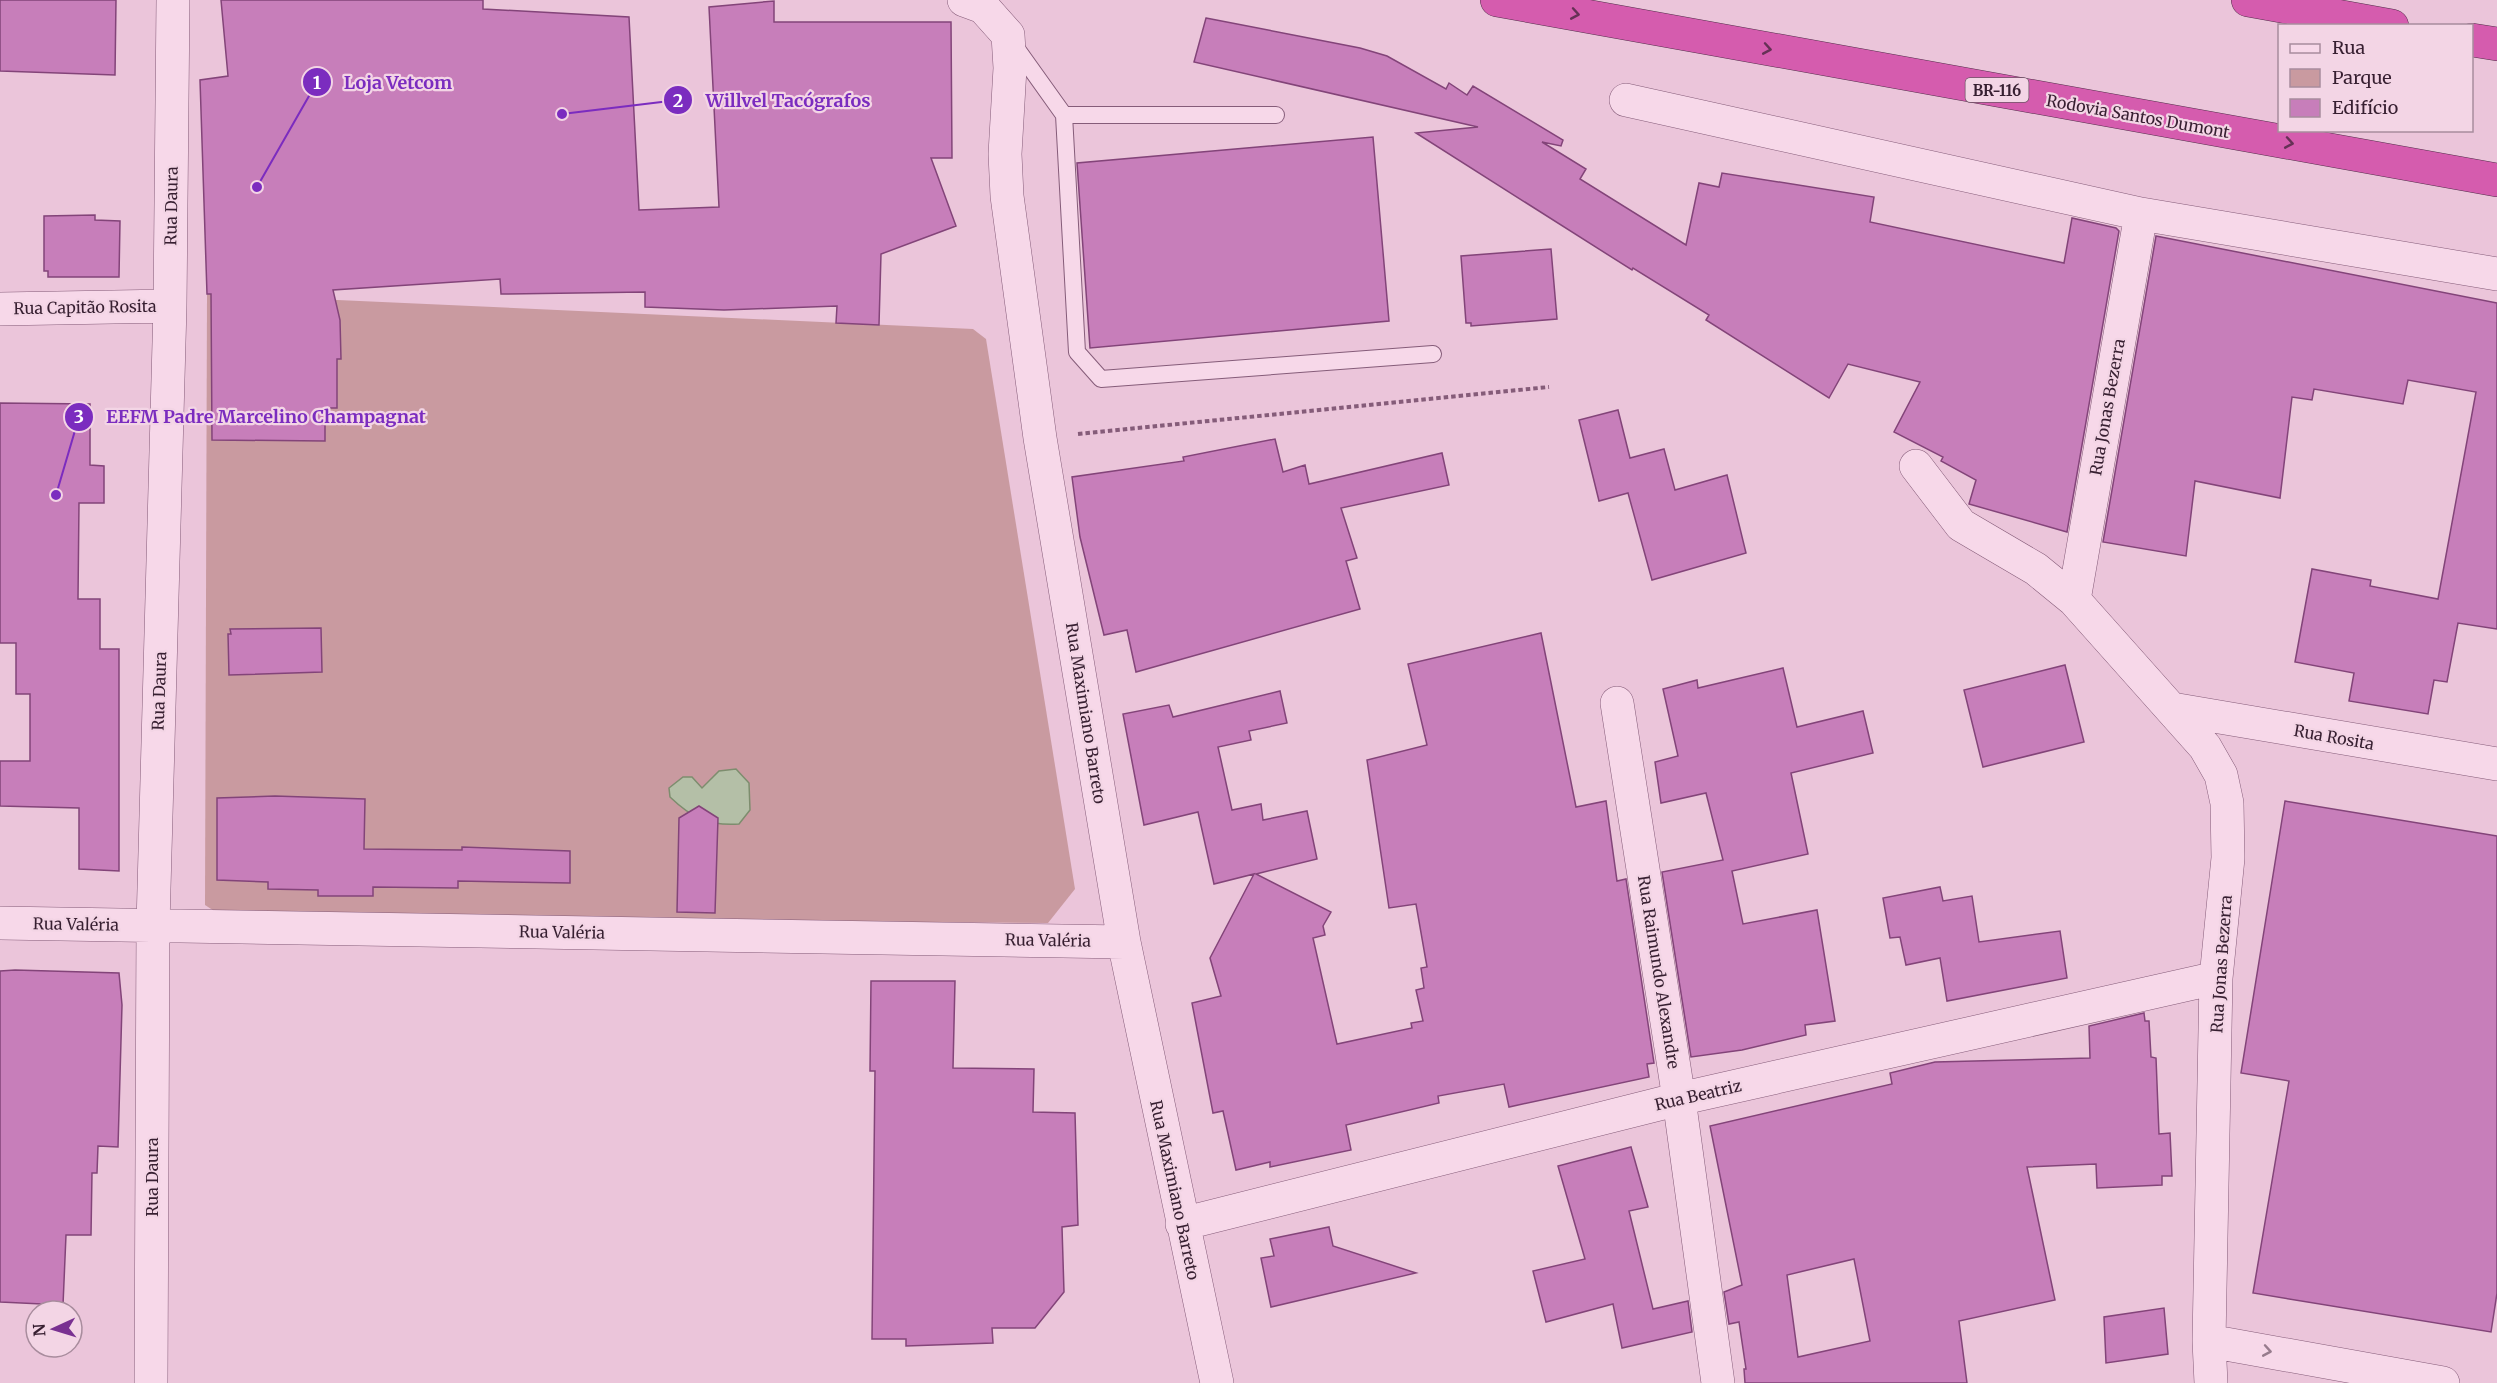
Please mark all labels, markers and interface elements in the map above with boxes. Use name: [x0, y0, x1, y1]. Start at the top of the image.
one-way arrow: [1569, 7, 1579, 20]
legend: [2278, 24, 2473, 132]
text: Rua: [2332, 36, 2366, 59]
one-way arrow: [1761, 42, 1771, 55]
callout: Loja Vetcom: [302, 64, 464, 100]
text: Parque: [2332, 66, 2392, 89]
text: 1: [313, 71, 321, 94]
text: Loja Vetcom: [344, 71, 452, 94]
road number: BR-116: [1966, 78, 2028, 102]
callout: Willvel Tacógrafos: [663, 82, 882, 118]
text: 2: [673, 89, 683, 112]
text: Willvel Tacógrafos: [705, 89, 870, 112]
street label: Rodovia Santos Dumont: [2045, 90, 2232, 142]
text: Edifício: [2332, 96, 2398, 119]
one-way arrow: [2284, 136, 2294, 149]
street label: Rua Daura: [160, 166, 182, 246]
street label: Rua Capitão Rosita: [13, 296, 157, 318]
street label: Rua Jonas Bezerra: [2085, 337, 2129, 477]
callout: EEFM Padre Marcelino Champagnat: [64, 399, 438, 435]
text: 3: [74, 405, 84, 428]
text: EEFM Padre Marcelino Champagnat: [106, 405, 427, 428]
street label: Rua Maximiano Barreto: [1062, 621, 1110, 805]
street label: Rua Daura: [148, 651, 170, 731]
street label: Rua Rosita: [2292, 720, 2376, 754]
street label: Rua Raimundo Alexandre: [1634, 874, 1684, 1070]
street label: Rua Jonas Bezerra: [2206, 894, 2236, 1034]
street label: Rua Valéria: [33, 913, 120, 935]
street label: Rua Valéria: [519, 921, 606, 943]
street label: Rua Valéria: [1005, 929, 1092, 951]
street label: Rua Beatriz: [1653, 1075, 1744, 1115]
street label: Rua Maximiano Barreto: [1146, 1098, 1204, 1282]
street label: Rua Daura: [142, 1137, 162, 1217]
north arrow: [24, 1299, 84, 1359]
text: N: [29, 1323, 49, 1337]
one-way arrow: [2261, 1344, 2271, 1357]

